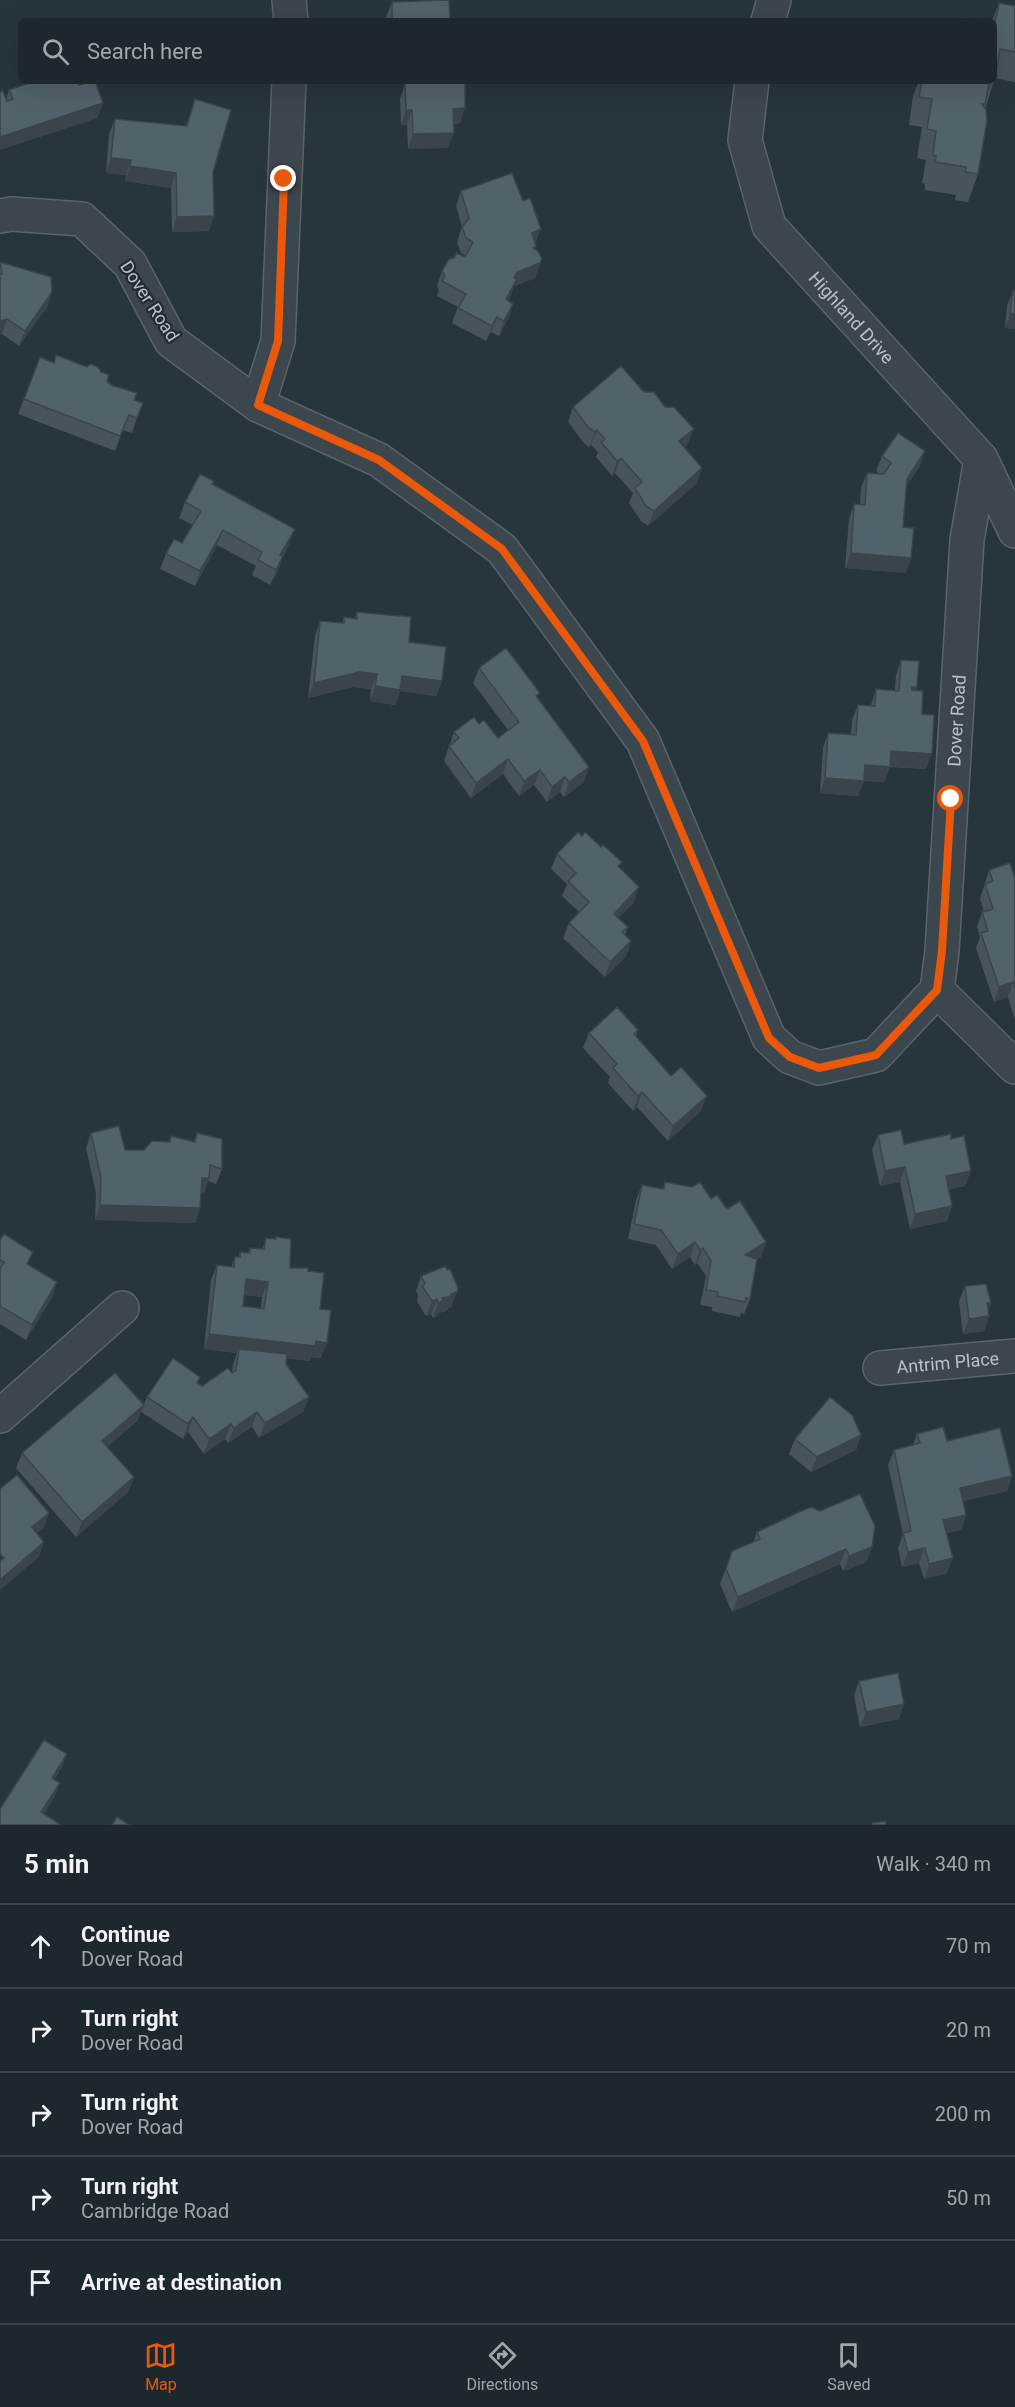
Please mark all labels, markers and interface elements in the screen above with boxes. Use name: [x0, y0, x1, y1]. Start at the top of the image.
search box: [18, 18, 997, 84]
icon: search: [39, 35, 72, 68]
text: Search here: [87, 39, 203, 64]
route end: [270, 165, 296, 191]
street label: Dover Road: [116, 257, 184, 345]
street label: Highland Drive: [805, 267, 899, 367]
street label: Dover Road: [943, 674, 969, 767]
route start: [937, 785, 963, 811]
street label: Antrim Place: [896, 1347, 1000, 1377]
text: 5 min: [24, 1849, 89, 1879]
text: Walk · 340 m: [876, 1852, 991, 1876]
text: Continue: [81, 1922, 170, 1947]
icon: ahead: [24, 1930, 57, 1963]
text: 70 m: [946, 1934, 991, 1958]
text: Dover Road: [81, 1947, 183, 1971]
text: Turn right: [81, 2006, 178, 2031]
icon: right: [24, 2014, 57, 2047]
text: 20 m: [946, 2018, 991, 2042]
text: Dover Road: [81, 2031, 183, 2055]
text: Turn right: [81, 2090, 178, 2115]
icon: right: [24, 2098, 57, 2131]
text: 200 m: [935, 2102, 991, 2126]
text: Dover Road: [81, 2115, 183, 2139]
text: Turn right: [81, 2174, 178, 2199]
icon: right: [24, 2182, 57, 2215]
text: 50 m: [946, 2186, 991, 2210]
text: Cambridge Road: [81, 2199, 229, 2223]
icon: arrive: [24, 2266, 57, 2299]
text: Arrive at destination: [81, 2270, 282, 2295]
tab: Map: [144, 2339, 177, 2394]
tab: Directions: [466, 2339, 538, 2394]
tab: Saved: [827, 2339, 871, 2394]

